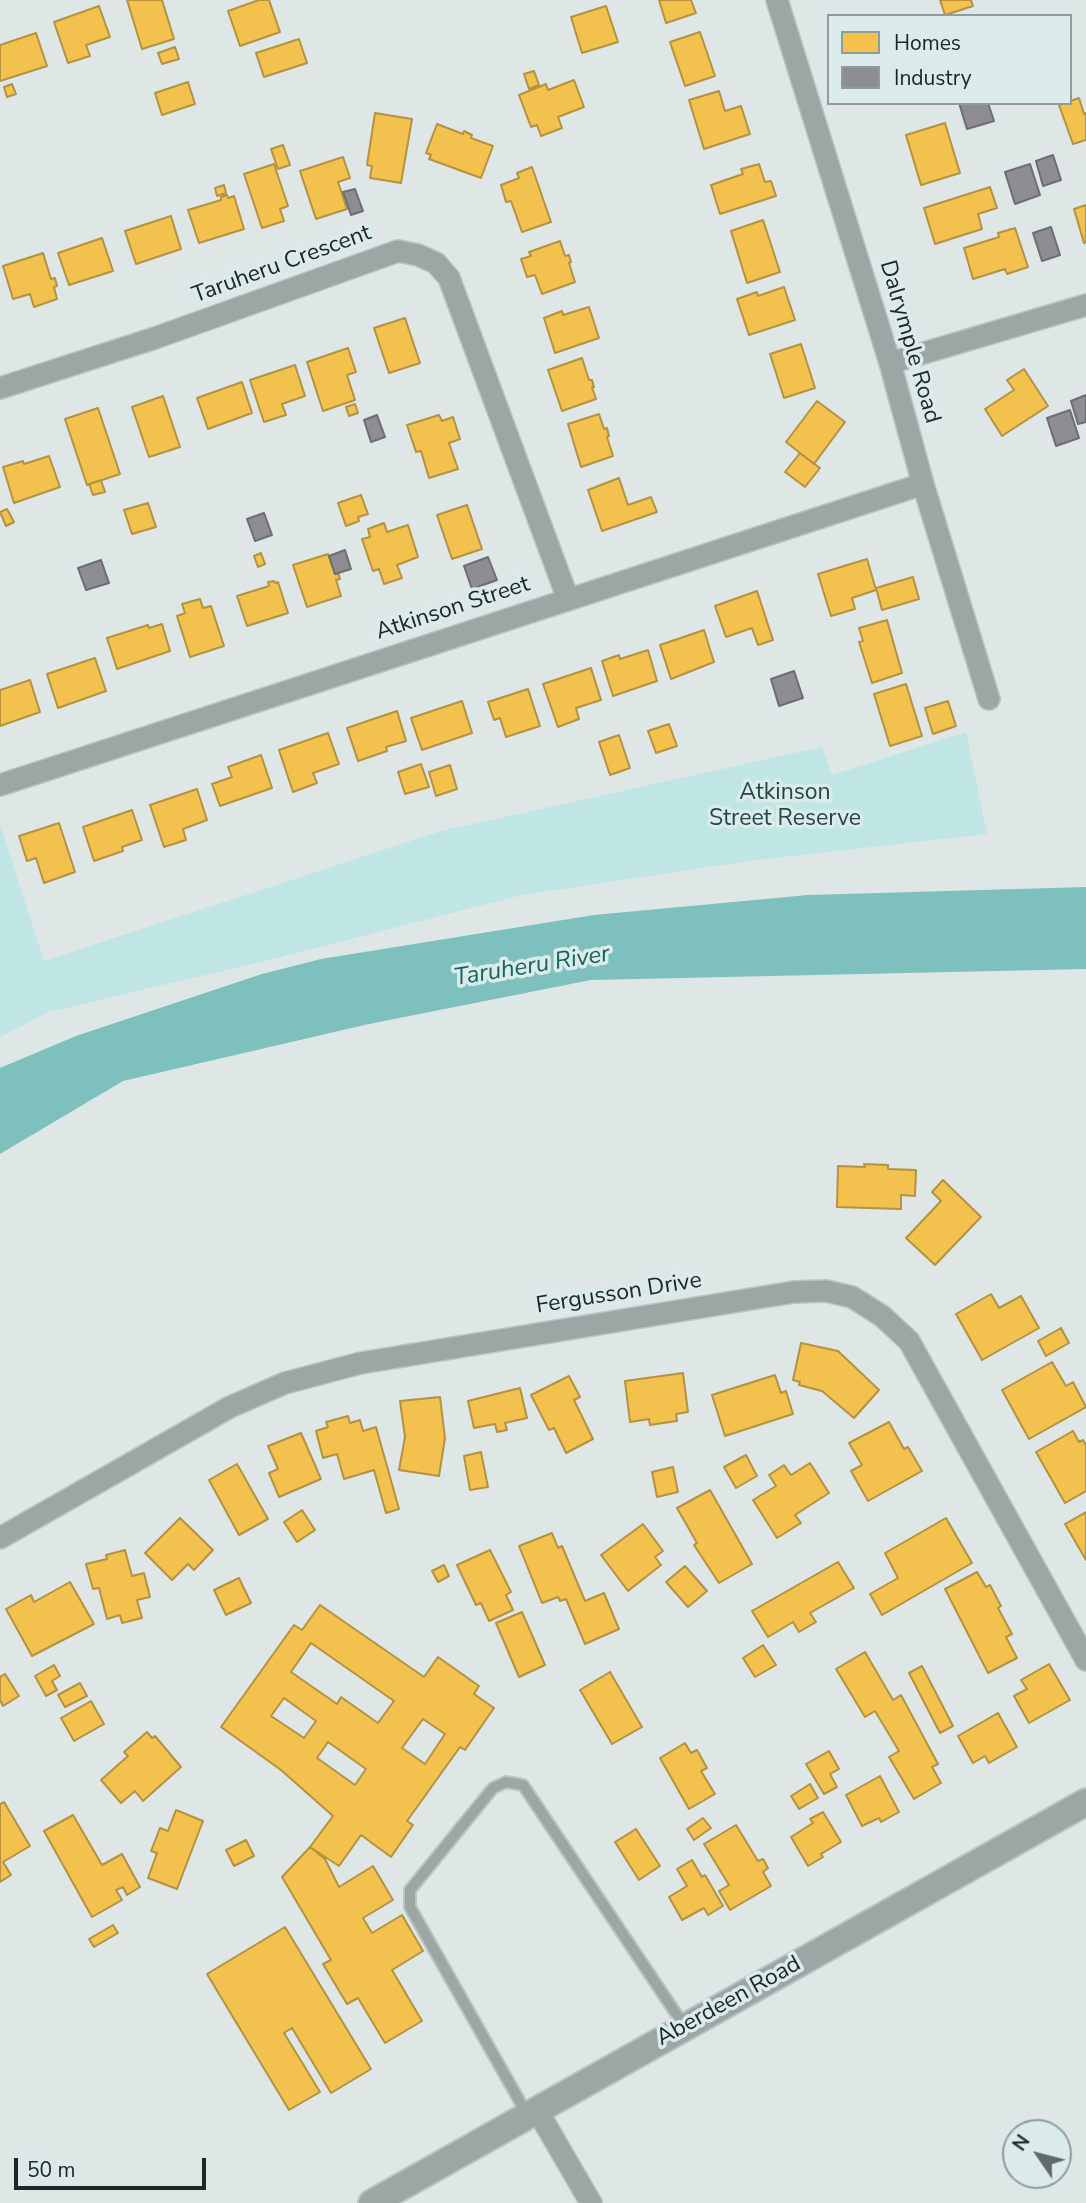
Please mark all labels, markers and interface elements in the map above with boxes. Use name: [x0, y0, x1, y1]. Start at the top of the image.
legend: [827, 14, 1072, 105]
text: Homes: [894, 29, 961, 57]
text: Industry: [894, 64, 972, 92]
street label: Taruheru Crescent: [189, 220, 375, 310]
street label: Dalrymple Road: [873, 257, 945, 427]
street label: Atkinson Street: [373, 571, 533, 647]
park label: Atkinson Street Reserve: [709, 779, 861, 833]
water label: Taruheru River: [452, 940, 612, 994]
street label: Fergusson Drive: [534, 1267, 704, 1321]
street label: Aberdeen Road: [652, 1951, 806, 2053]
north arrow: [1002, 2119, 1072, 2189]
text: N: [1007, 2130, 1036, 2156]
scale bar: [18, 2144, 210, 2188]
text: 50 m: [27, 2156, 76, 2184]

